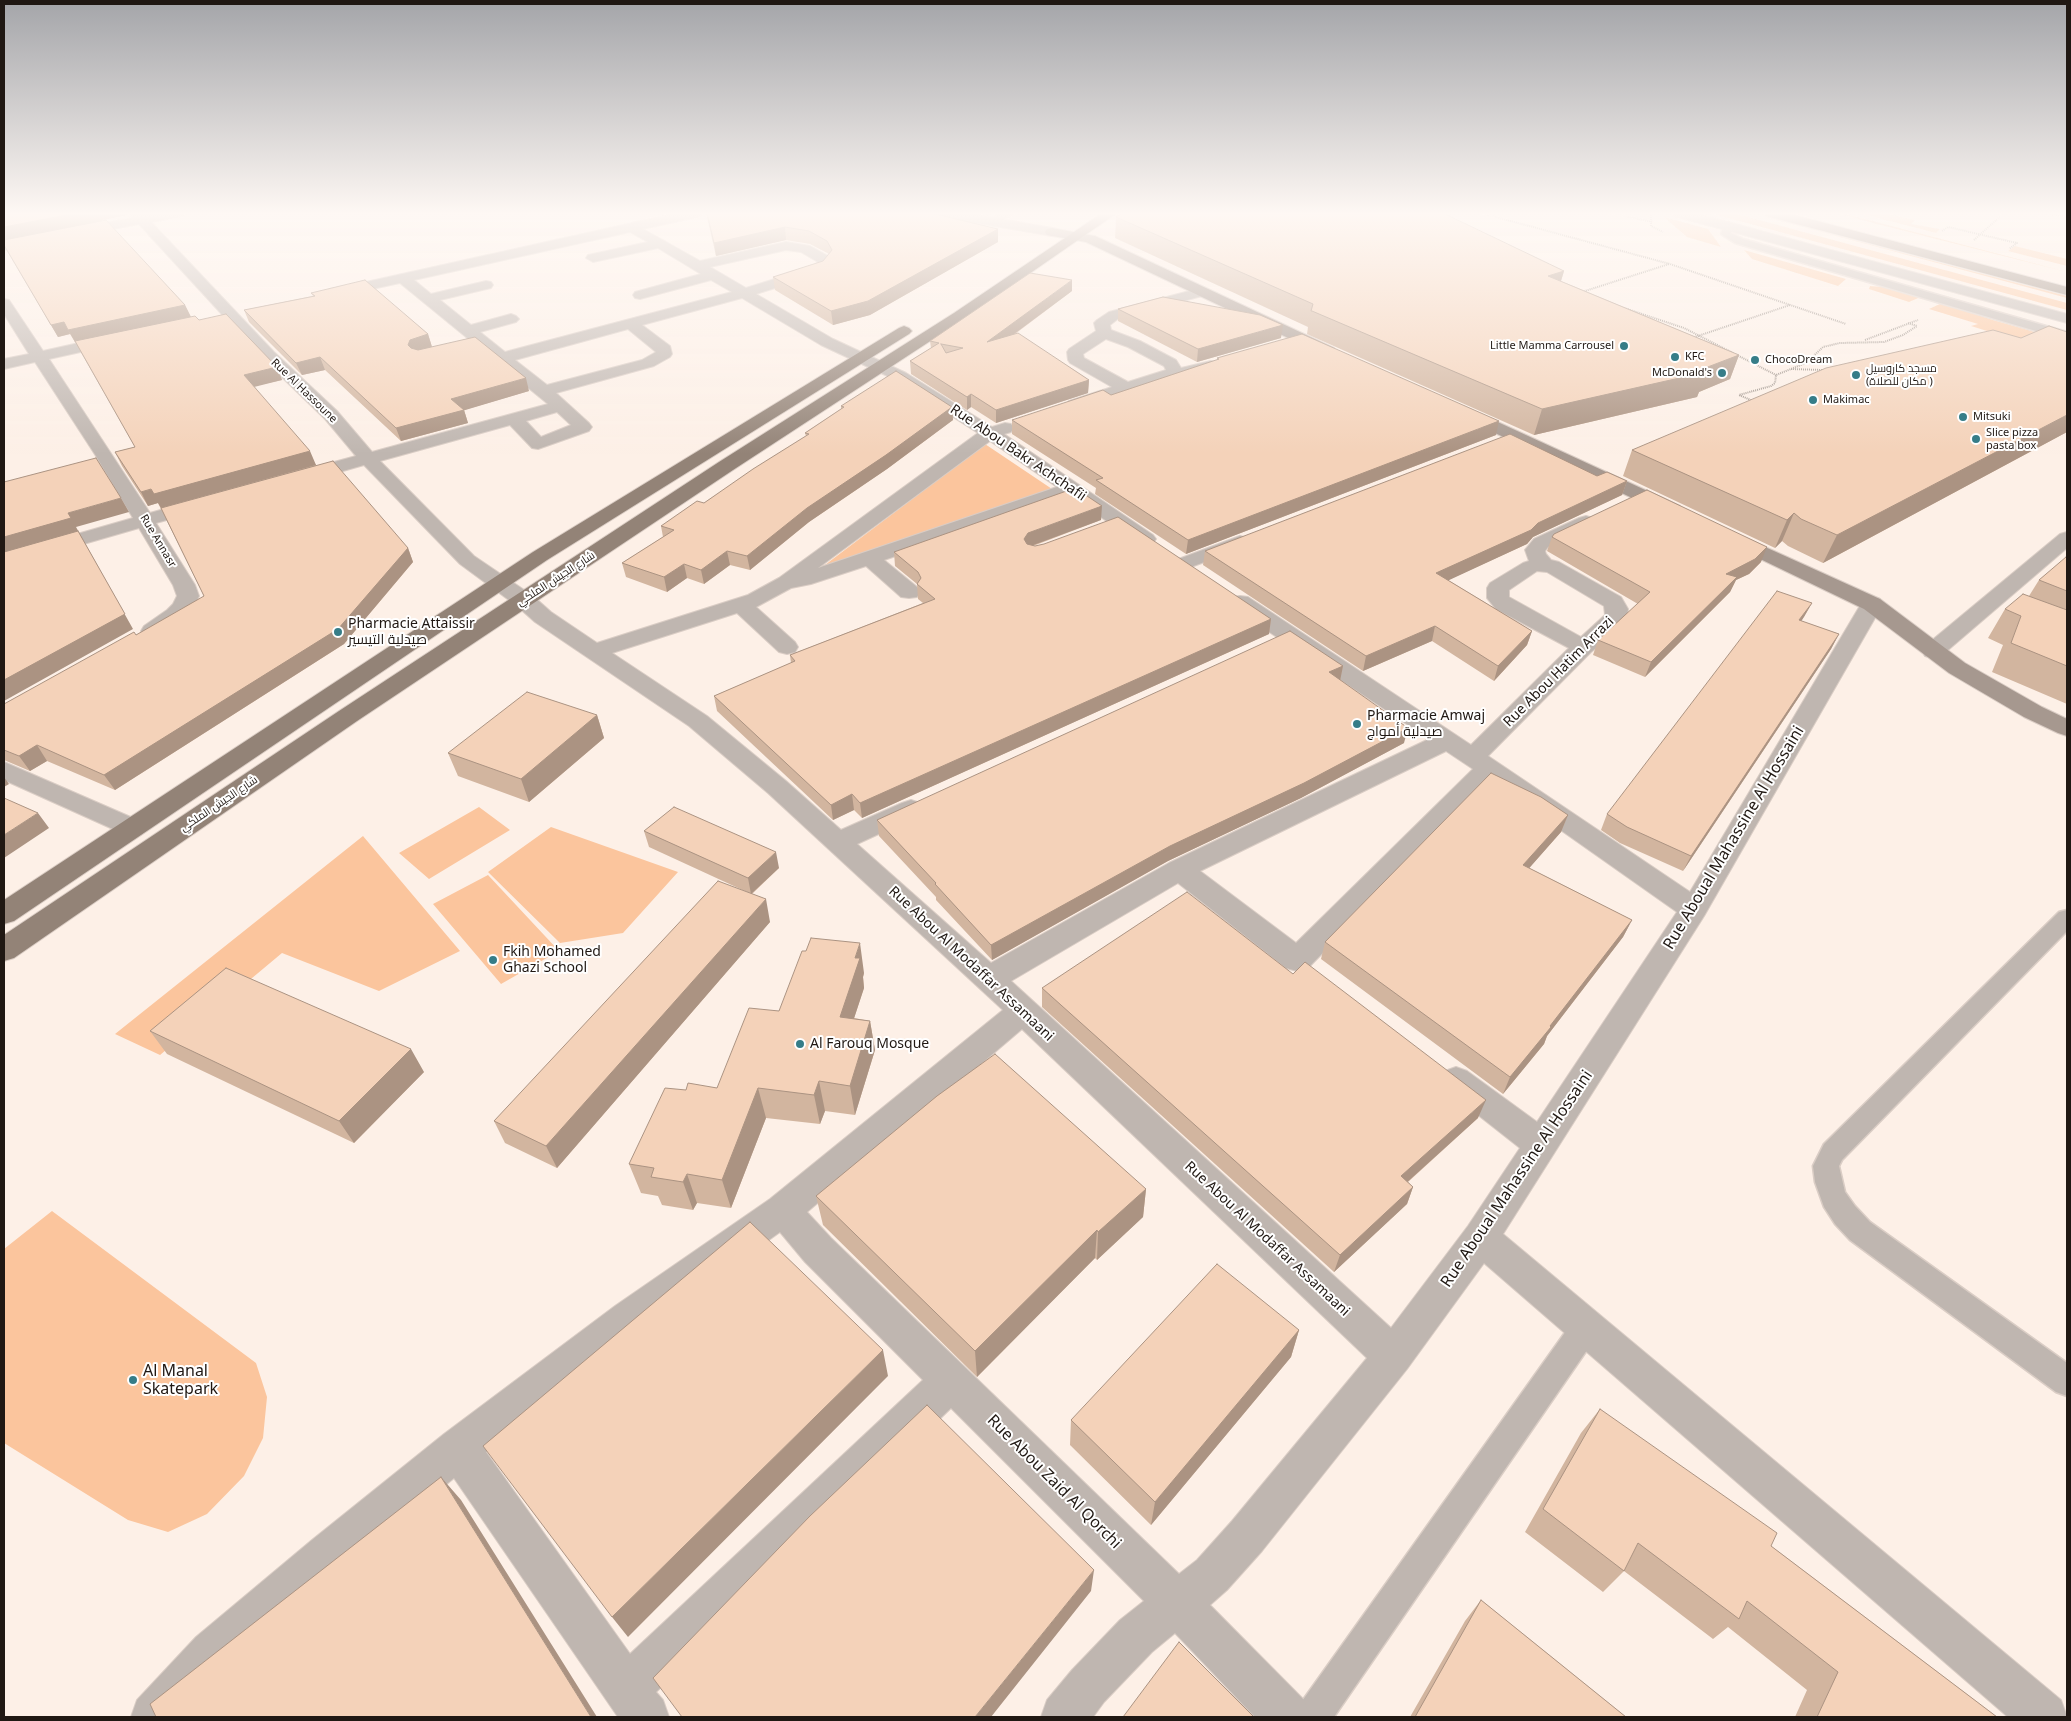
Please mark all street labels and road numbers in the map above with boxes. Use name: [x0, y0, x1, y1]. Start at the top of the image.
street label: Rue Al Hassoune: [268, 356, 340, 426]
street label: Rue Abou Bakr Achchafii: [947, 401, 1089, 505]
street label: Rue Annasr: [137, 512, 179, 570]
street label: شارع الجيش الملكي: [515, 549, 597, 609]
street label: Rue Abou Hatim Arrazi: [1500, 613, 1618, 731]
street label: Rue Aboual Mahassine Al Hossaini: [1660, 723, 1808, 953]
street label: شارع الجيش الملكي: [178, 773, 260, 835]
street label: Rue Abou Al Modaffar Assamaani: [885, 883, 1057, 1045]
street label: Rue Aboual Mahassine Al Hossaini: [1437, 1067, 1597, 1291]
street label: Rue Abou Al Modaffar Assamaani: [1181, 1158, 1353, 1320]
street label: Rue Abou Zaid Al Qorchi: [983, 1411, 1125, 1553]

